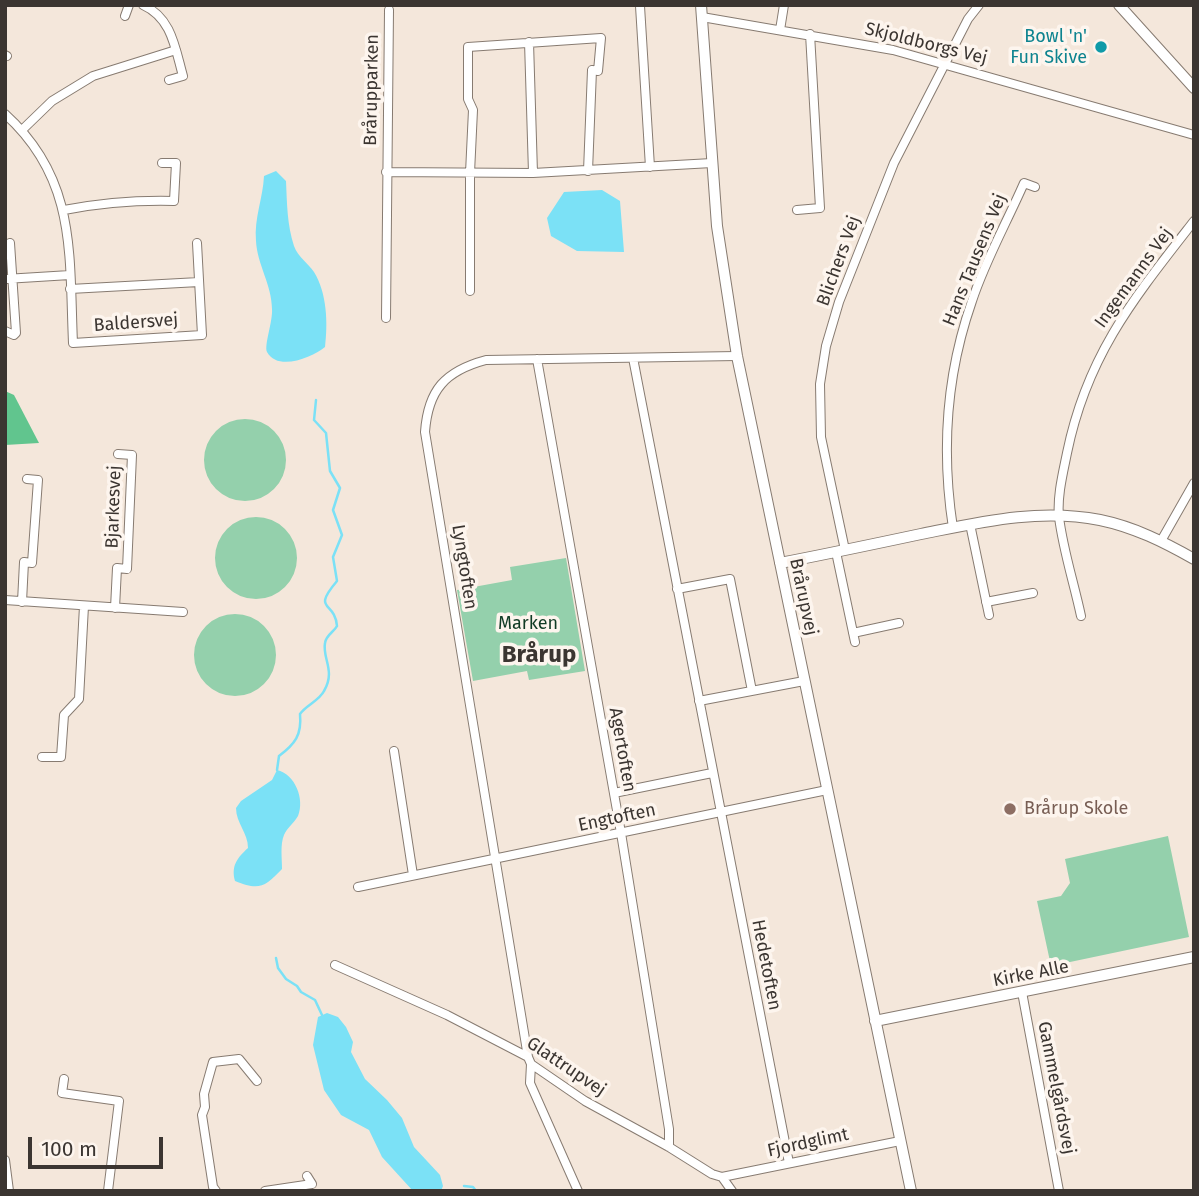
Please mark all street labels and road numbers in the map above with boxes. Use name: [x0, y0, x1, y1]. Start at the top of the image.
street label: Skjoldborgs Vej: [863, 18, 989, 70]
street label: Brårupparken: [360, 34, 384, 146]
street label: Hans Tausens Vej: [939, 191, 1011, 329]
street label: Blichers Vej: [813, 213, 865, 309]
street label: Ingemanns Vej: [1090, 224, 1178, 332]
street label: Baldersvej: [93, 309, 179, 337]
street label: Bjarkesvej: [102, 465, 126, 549]
street label: Lyngtoften: [447, 523, 481, 611]
street label: Brårupvej: [784, 556, 822, 638]
street label: Agertoften: [604, 706, 640, 794]
street label: Engtoften: [576, 799, 658, 837]
street label: Hedetoften: [747, 918, 785, 1012]
street label: Kirke Alle: [991, 956, 1071, 992]
street label: Gammelgårdsvej: [1033, 1020, 1079, 1156]
street label: Glattrupvej: [522, 1033, 610, 1101]
street label: Fjordglimt: [765, 1124, 851, 1162]

